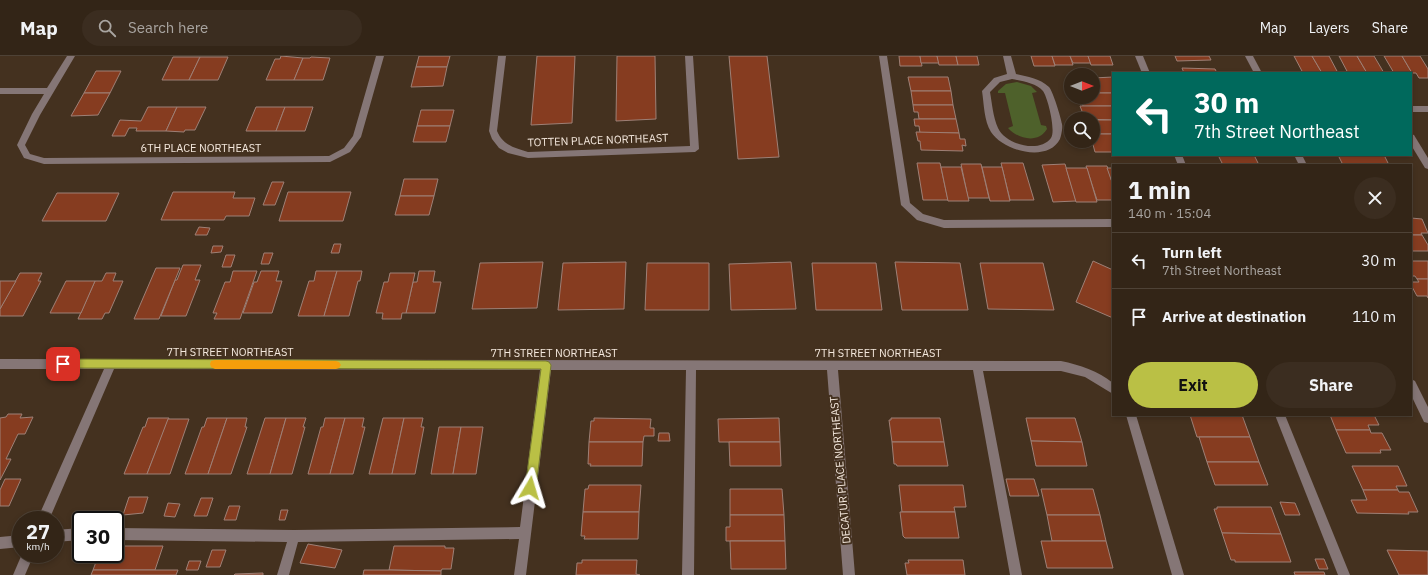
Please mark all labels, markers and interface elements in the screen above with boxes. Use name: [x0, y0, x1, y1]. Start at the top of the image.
search box: [82, 10, 362, 46]
text: Map: [20, 16, 58, 40]
icon: search: [96, 17, 118, 39]
text: Search here: [128, 18, 208, 37]
text: Map: [1260, 19, 1287, 37]
text: Layers: [1309, 19, 1350, 37]
text: Share: [1372, 19, 1408, 37]
north arrow: [1064, 68, 1100, 104]
map controls: [1064, 68, 1100, 148]
text: 30 m: [1194, 84, 1259, 121]
icon: left: [1128, 88, 1180, 140]
button: search: [1064, 112, 1100, 148]
text: 7th Street Northeast: [1194, 120, 1360, 143]
street label: TOTTEN PLACE NORTHEAST: [527, 131, 669, 149]
street label: 6TH PLACE NORTHEAST: [141, 141, 262, 155]
text: 1 min: [1128, 174, 1191, 206]
button: close: [1354, 177, 1396, 219]
text: 140 m · 15:04: [1128, 205, 1211, 222]
text: Turn left: [1162, 243, 1222, 262]
icon: left: [1128, 250, 1150, 272]
text: 30 m: [1361, 251, 1396, 270]
text: 7th Street Northeast: [1162, 262, 1282, 279]
icon: arrive: [1128, 306, 1150, 328]
text: Arrive at destination: [1162, 307, 1306, 326]
text: 110 m: [1352, 307, 1396, 326]
street label: 7TH STREET NORTHEAST: [167, 345, 294, 359]
street label: 7TH STREET NORTHEAST: [491, 346, 618, 360]
street label: 7TH STREET NORTHEAST: [815, 346, 942, 360]
pin: [46, 347, 80, 381]
icon: arrive: [52, 353, 74, 375]
button: Exit: [1128, 362, 1258, 408]
button: Share: [1266, 362, 1396, 408]
street label: DECATUR PLACE NORTHEAST: [827, 395, 853, 544]
position arrow: [509, 467, 551, 509]
speed limit sign: 30: [72, 511, 124, 563]
text: 27: [26, 518, 50, 545]
text: km/h: [26, 540, 50, 553]

